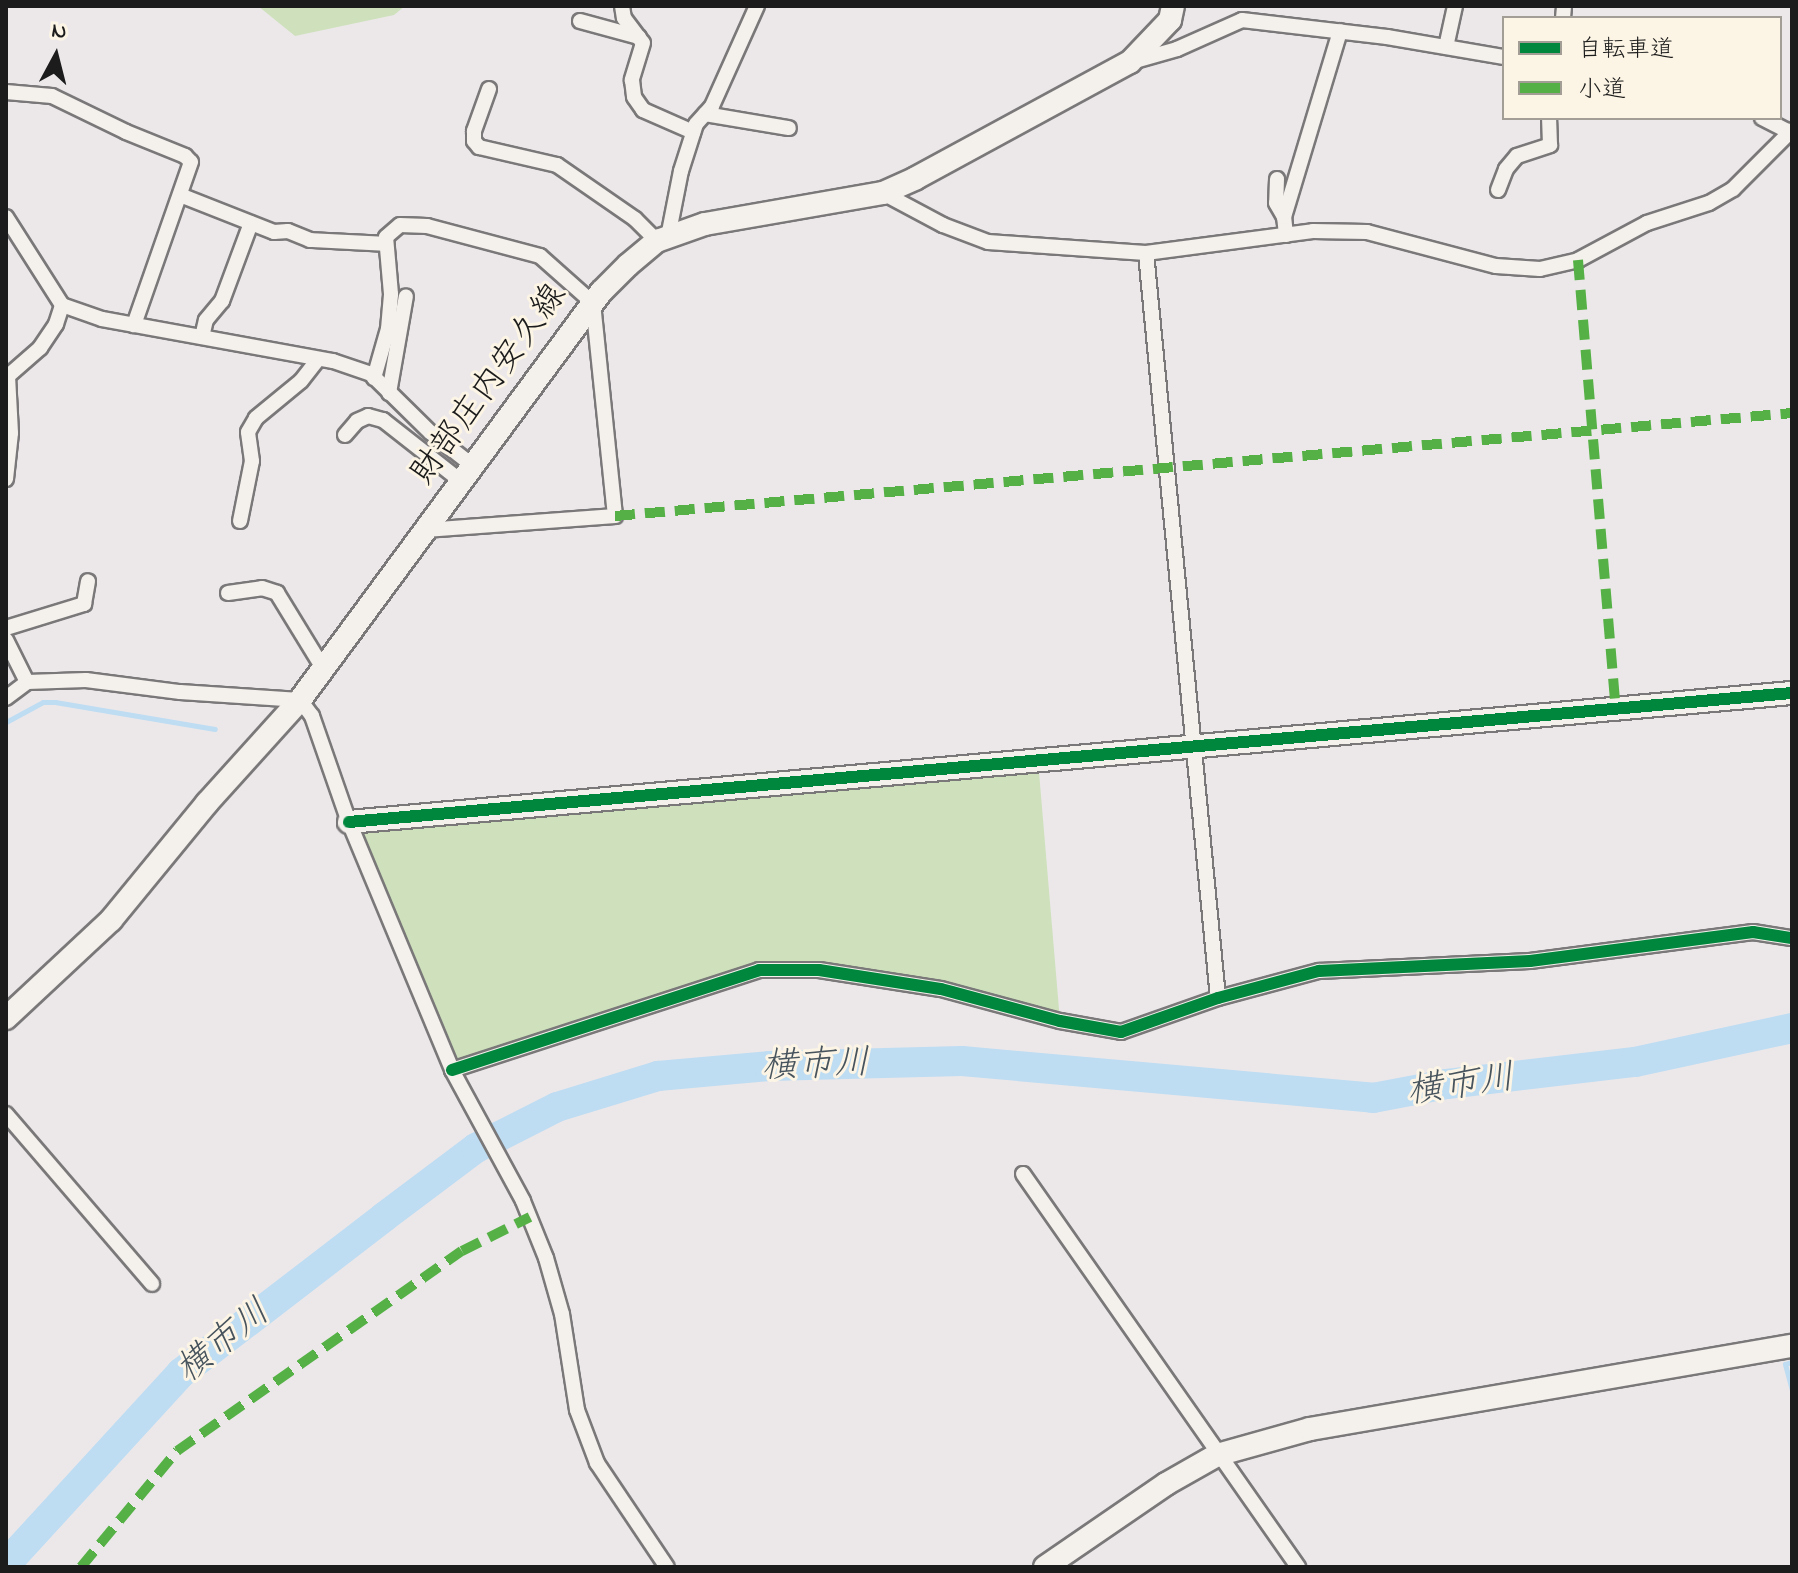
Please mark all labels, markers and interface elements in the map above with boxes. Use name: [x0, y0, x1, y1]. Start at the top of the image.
text: N: [50, 15, 68, 49]
north arrow: [16, 16, 96, 96]
legend: [1502, 16, 1782, 120]
text: 自転車道: [1578, 33, 1674, 68]
text: 小道: [1578, 73, 1626, 108]
street label: 財部庄内安久線: [404, 277, 576, 493]
water label: 横市川: [761, 1043, 871, 1089]
water label: 横市川: [1405, 1057, 1517, 1115]
water label: 横市川: [168, 1291, 280, 1393]

